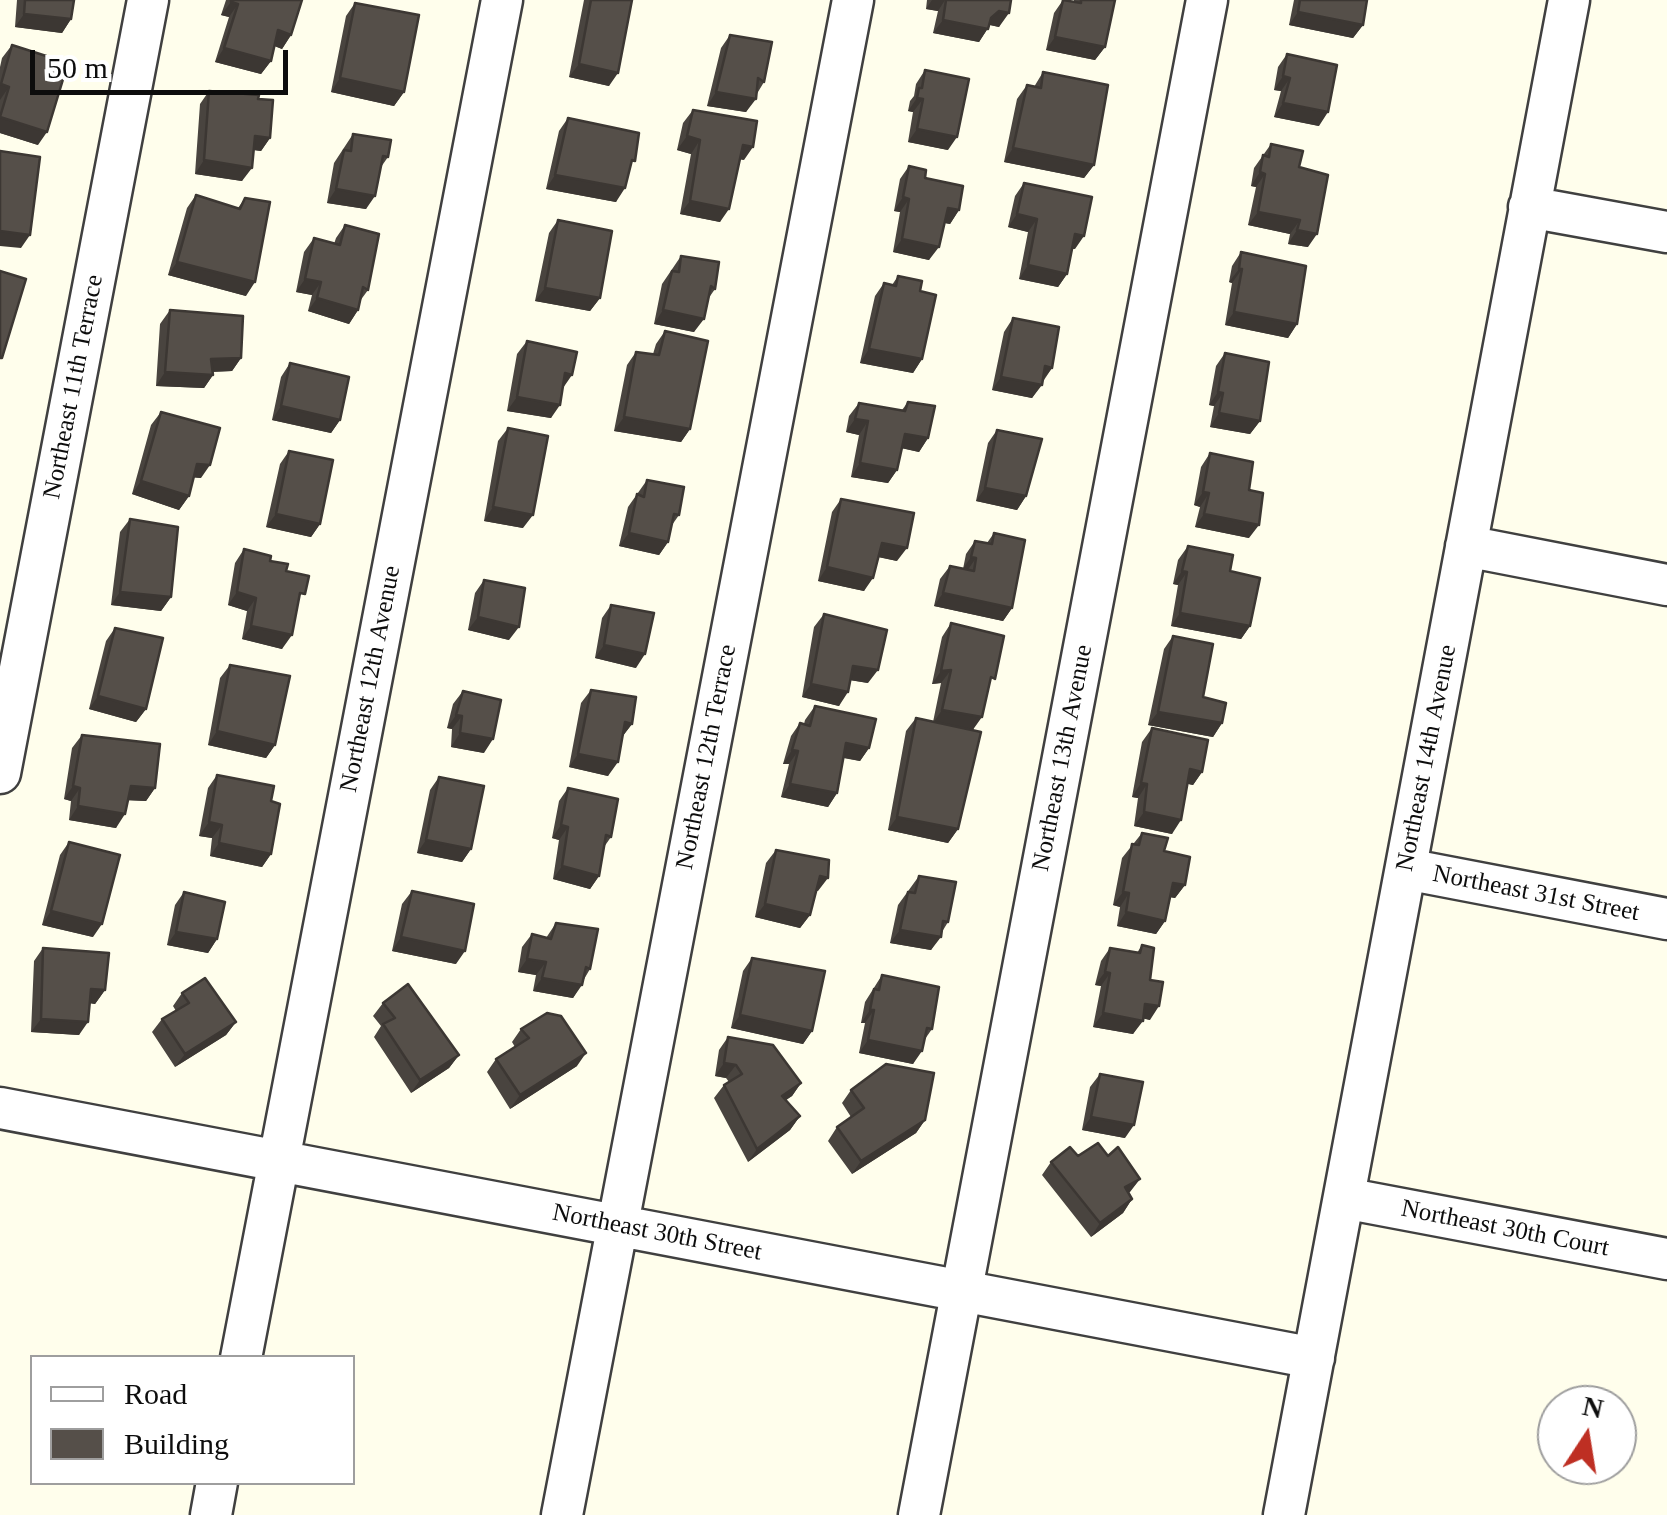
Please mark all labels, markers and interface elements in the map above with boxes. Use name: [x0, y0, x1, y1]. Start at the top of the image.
scale bar: [35, 30, 292, 92]
text: 50 m: [47, 51, 108, 84]
street label: Northeast 11th Terrace: [38, 272, 110, 502]
street label: Northeast 12th Avenue: [334, 563, 408, 795]
street label: Northeast 12th Terrace: [670, 642, 744, 872]
street label: Northeast 13th Avenue: [1026, 642, 1100, 874]
street label: Northeast 14th Avenue: [1390, 642, 1464, 874]
street label: Northeast 31st Street: [1430, 859, 1642, 929]
street label: Northeast 30th Court: [1399, 1194, 1611, 1264]
street label: Northeast 30th Street: [550, 1198, 764, 1268]
legend: [30, 1355, 355, 1485]
text: Road: [124, 1377, 187, 1410]
north arrow: [1537, 1385, 1637, 1485]
text: N: [1580, 1390, 1606, 1424]
text: Building: [124, 1427, 229, 1460]

